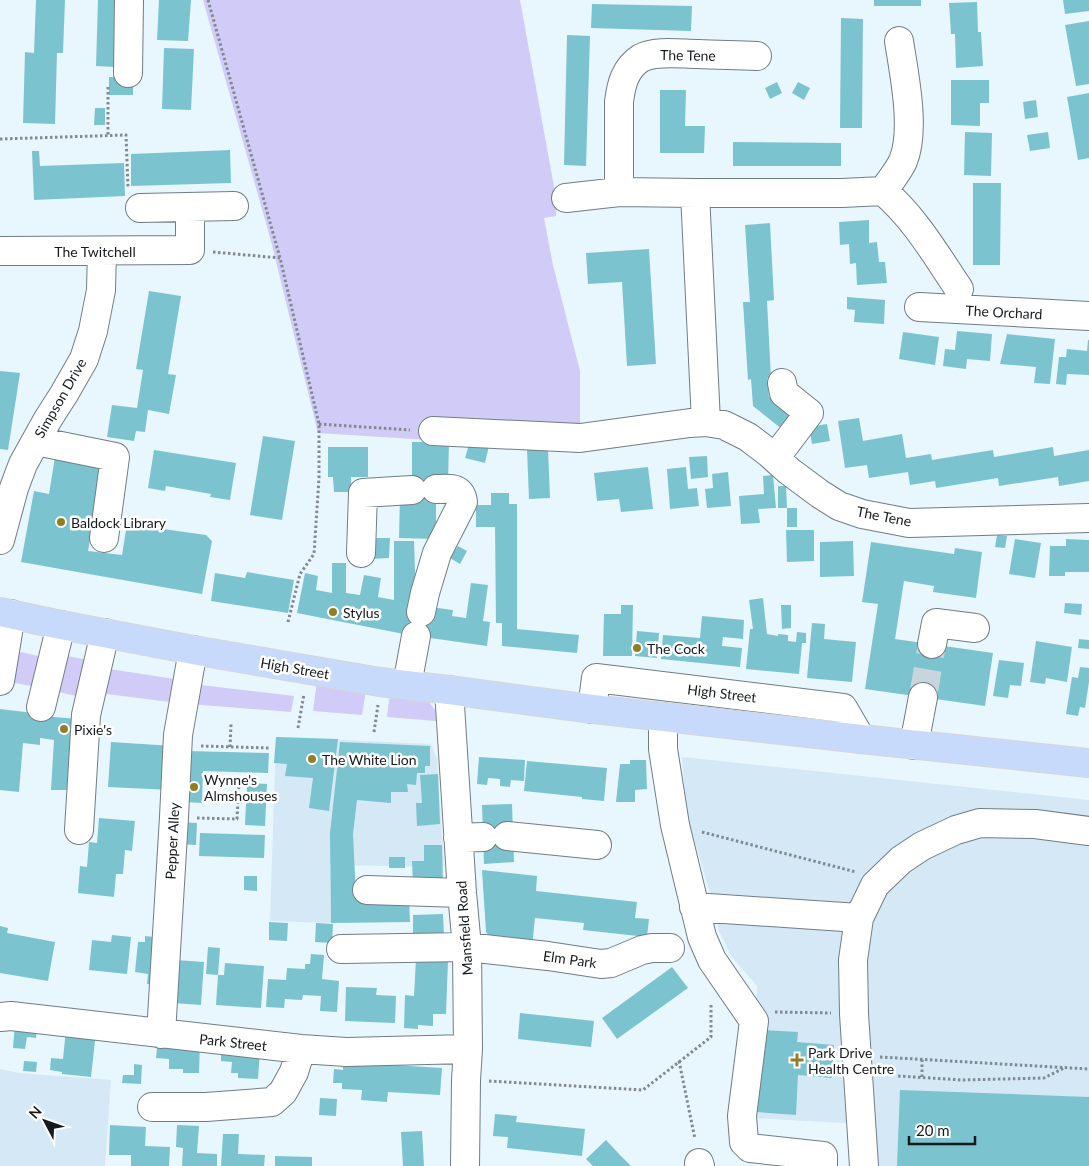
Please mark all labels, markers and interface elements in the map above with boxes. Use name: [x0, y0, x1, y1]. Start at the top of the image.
street label: The Tene: [660, 46, 716, 64]
street label: The Twitchell: [54, 243, 136, 260]
street label: The Orchard: [965, 301, 1043, 323]
street label: Simpson Drive: [30, 355, 90, 441]
street label: The Tene: [855, 502, 913, 530]
place label: Baldock Library: [71, 514, 167, 531]
marker: Baldock Library: [55, 516, 67, 528]
place label: Stylus: [343, 604, 380, 621]
marker: Stylus: [327, 606, 339, 618]
place label: The Cock: [647, 640, 706, 657]
marker: The Cock: [631, 642, 643, 654]
street label: High Street: [259, 654, 331, 682]
street label: High Street: [686, 680, 758, 706]
place label: Pixie's: [74, 721, 112, 738]
marker: Pixie's: [58, 723, 70, 735]
place label: The White Lion: [322, 751, 417, 768]
marker: The White Lion: [306, 753, 318, 765]
place label: Wynne's Almshouses: [204, 771, 277, 804]
marker: Wynne's Almshouses: [188, 781, 200, 793]
street label: Pepper Alley: [161, 801, 183, 880]
street label: Mansfield Road: [452, 880, 476, 976]
street label: Elm Park: [542, 947, 599, 971]
street label: Park Street: [198, 1030, 268, 1054]
place label: Park Drive Health Centre: [808, 1044, 894, 1077]
marker: Park Drive Health Centre: [790, 1053, 804, 1067]
north arrow: [20, 1096, 70, 1146]
text: N: [25, 1102, 45, 1122]
scale bar: [909, 1114, 975, 1146]
text: 20 m: [916, 1121, 950, 1139]

